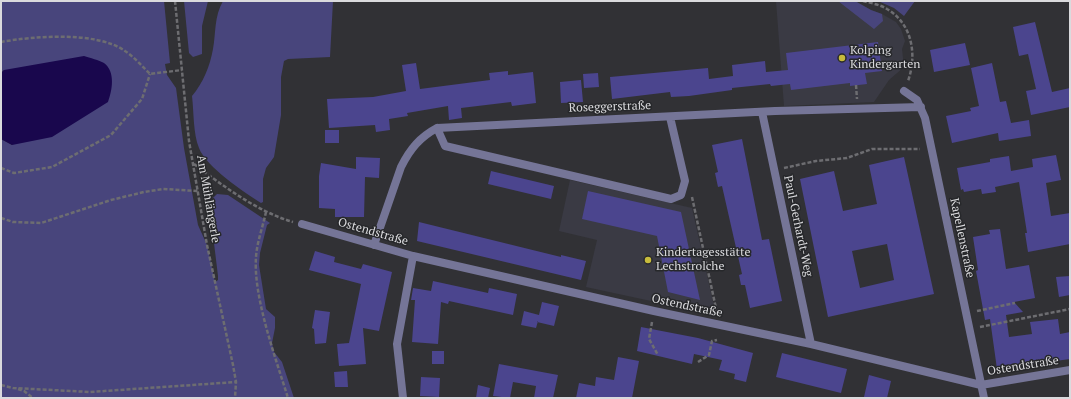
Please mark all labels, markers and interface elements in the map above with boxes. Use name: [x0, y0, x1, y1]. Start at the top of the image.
place label: Kolping Kindergarten: [850, 44, 920, 72]
marker: Kolping Kindergarten: [837, 53, 847, 63]
street label: Roseggerstraße: [568, 98, 652, 116]
street label: Am Mühlängerle: [193, 154, 223, 244]
street label: Paul-Gerhardt-Weg: [780, 174, 816, 278]
street label: Kapellenstraße: [947, 197, 977, 279]
street label: Ostendstraße: [336, 215, 410, 249]
place label: Kindertagesstätte Lechstrolche: [656, 246, 750, 274]
marker: Kindertagesstätte Lechstrolche: [643, 255, 653, 265]
street label: Ostendstraße: [650, 291, 724, 321]
street label: Ostendstraße: [986, 353, 1060, 379]

